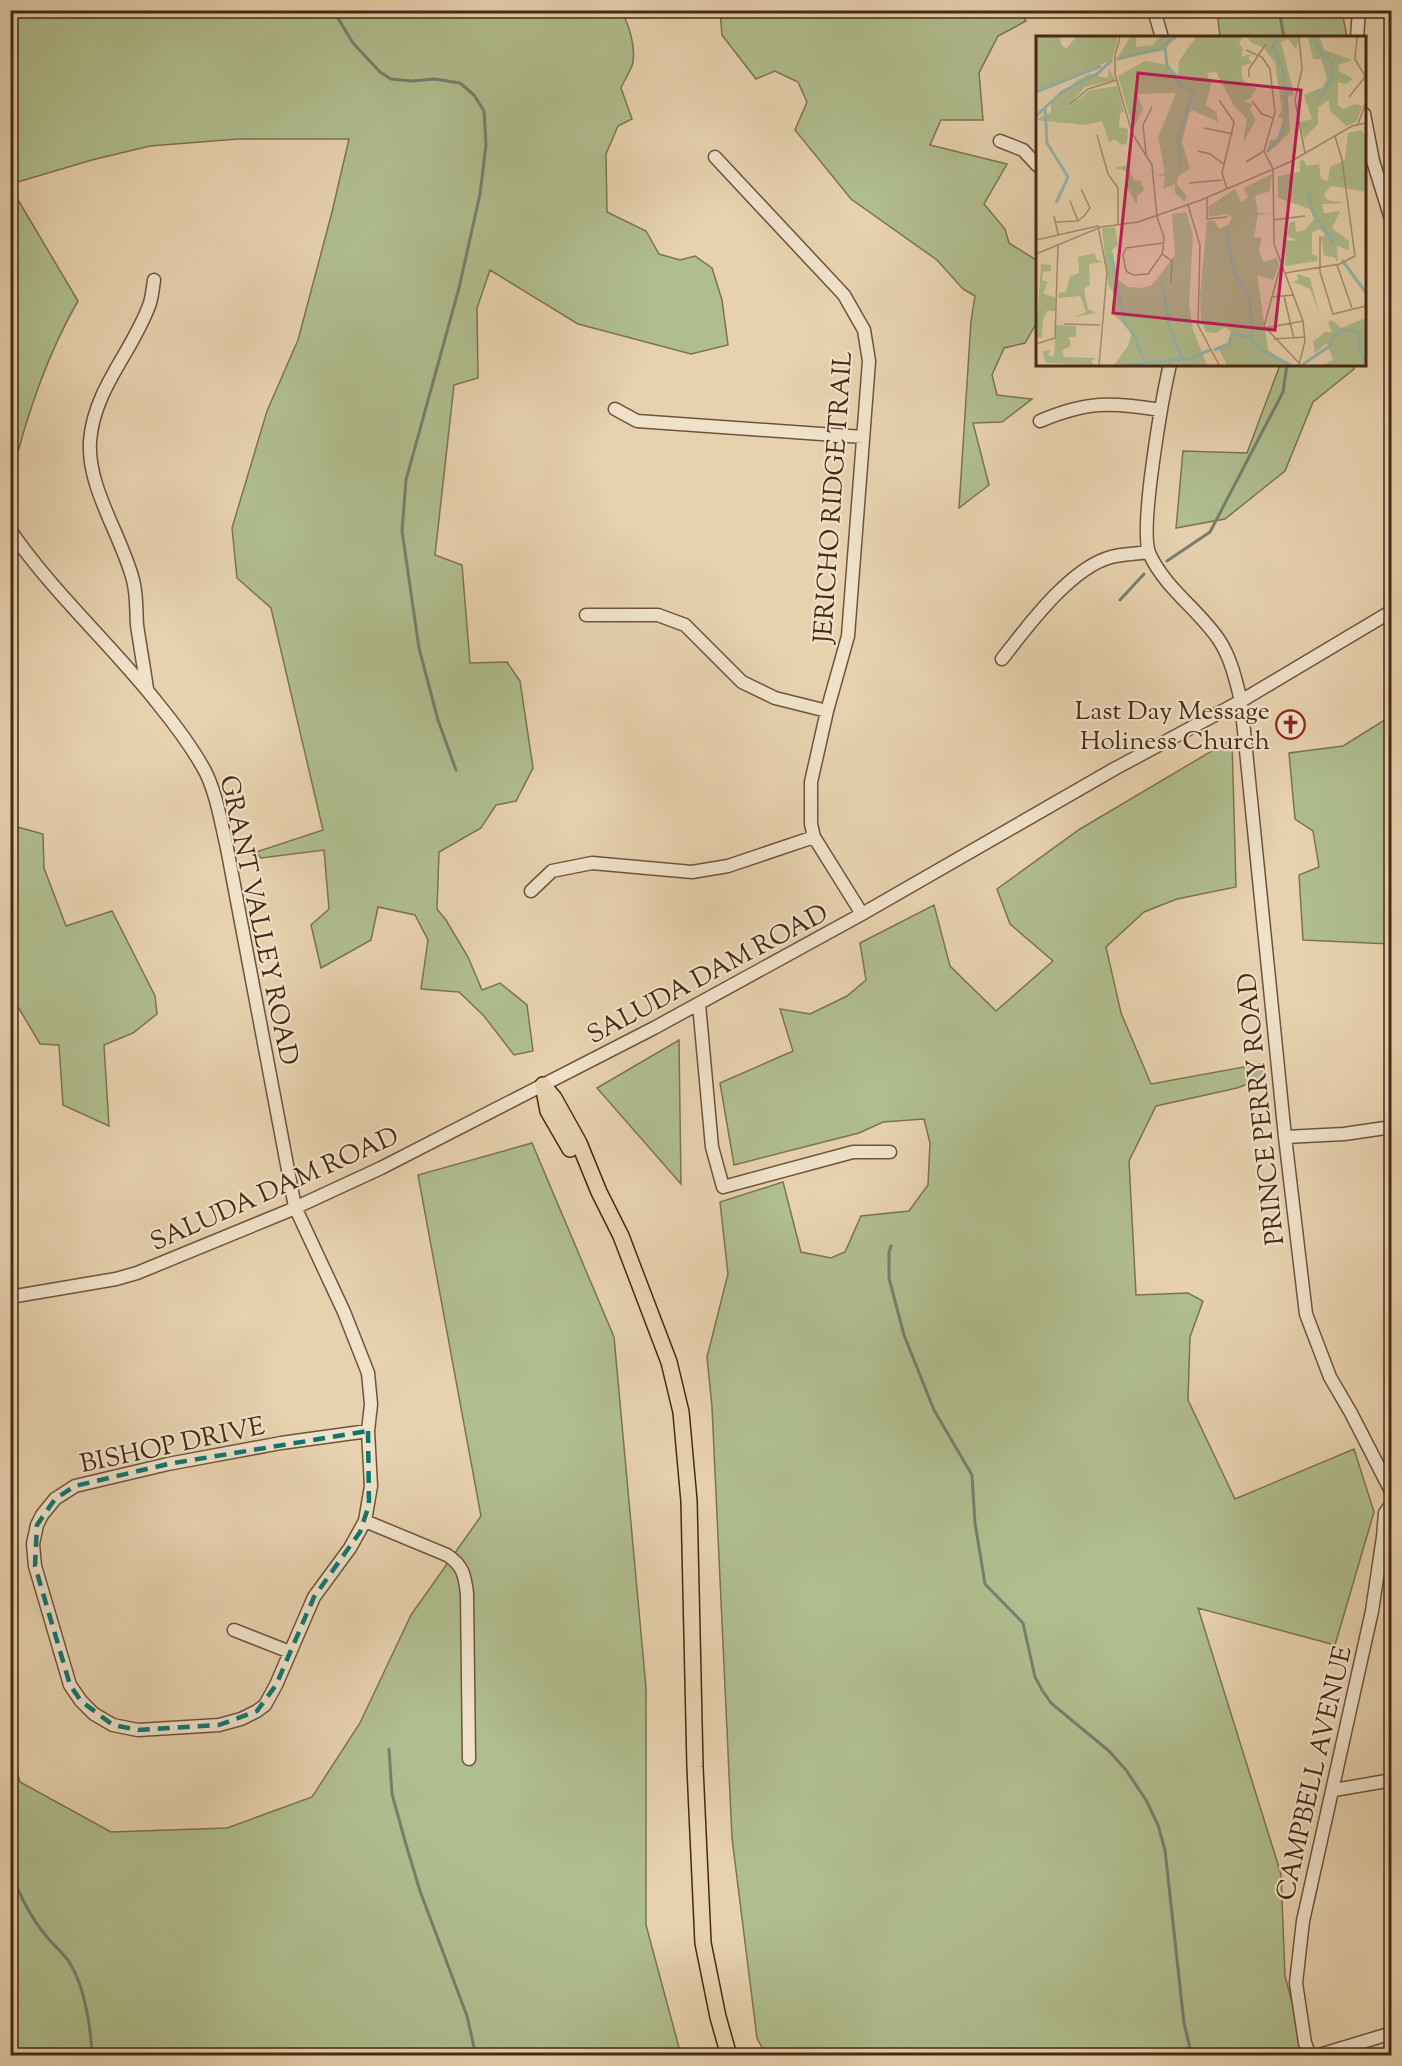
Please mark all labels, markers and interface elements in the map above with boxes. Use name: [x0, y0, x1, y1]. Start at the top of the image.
inset map: [1036, 36, 1366, 366]
street label: JERICHO RIDGE TRAIL: [806, 350, 863, 646]
place label: Last Day Message Holiness Church: [1075, 694, 1270, 761]
church icon: Last Day Message Holiness Church: [1275, 709, 1307, 741]
street label: GRANT VALLEY ROAD: [209, 772, 306, 1069]
street label: SALUDA DAM ROAD: [581, 896, 835, 1055]
street label: PRINCE PERRY ROAD: [1230, 971, 1295, 1247]
street label: SALUDA DAM ROAD: [145, 1119, 405, 1262]
street label: BISHOP DRIVE: [77, 1409, 269, 1484]
street label: CAMPBELL AVENUE: [1268, 1642, 1363, 1905]

